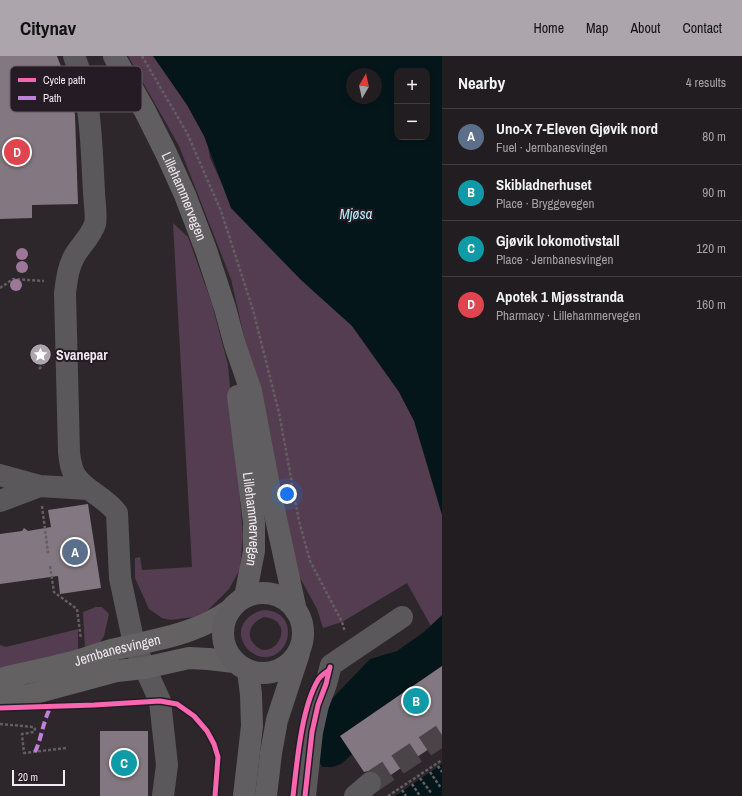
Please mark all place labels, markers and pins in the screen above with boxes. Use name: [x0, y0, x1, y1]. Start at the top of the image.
pin: D: [4, 137, 30, 167]
place icon: Svanepar: [28, 342, 54, 368]
place label: Svanepar: [56, 346, 108, 364]
pin: A: [62, 537, 88, 567]
pin: B: [403, 686, 429, 716]
pin: C: [111, 748, 137, 778]

